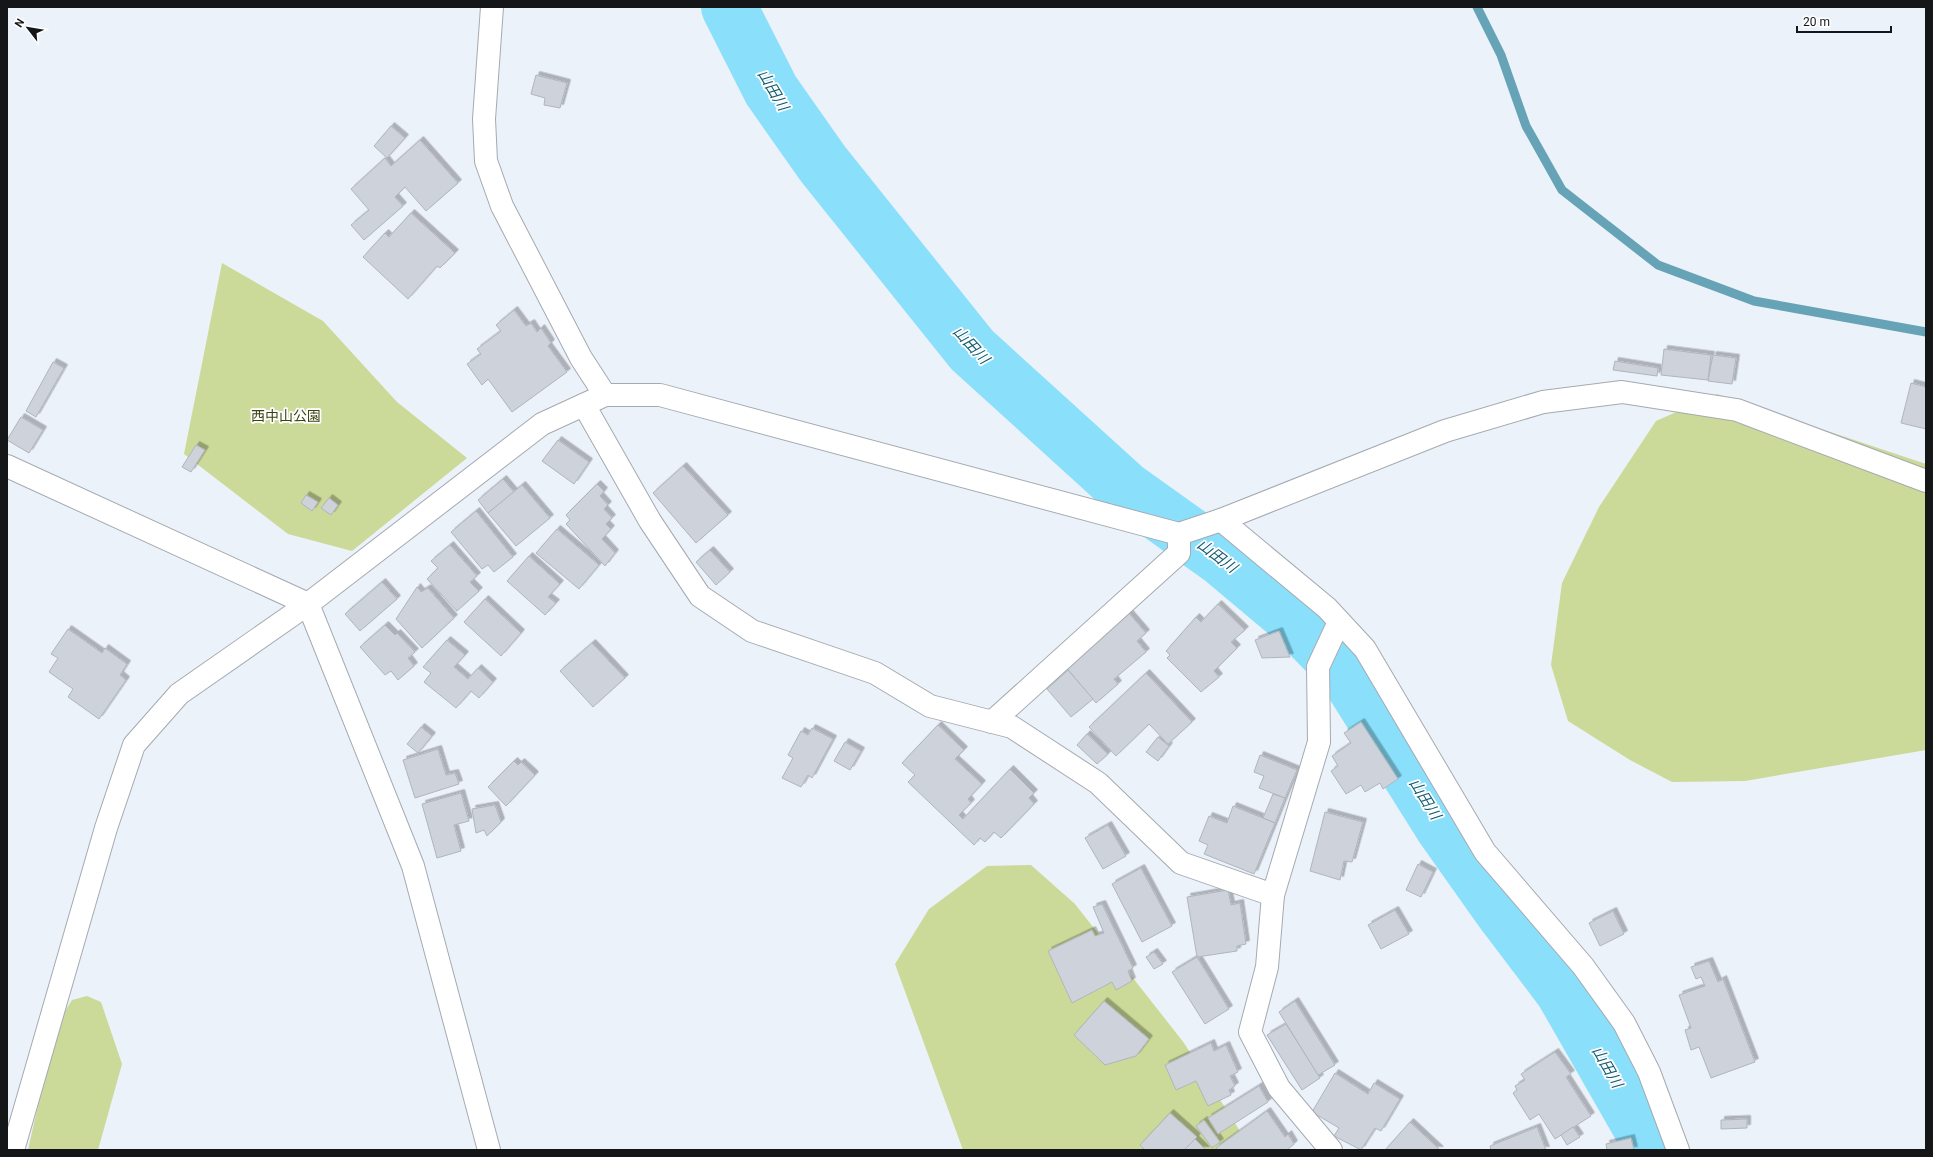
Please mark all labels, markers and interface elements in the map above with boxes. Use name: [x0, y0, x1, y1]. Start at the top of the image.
north arrow: [8, 8, 48, 48]
scale bar: [1797, 8, 1891, 34]
text: 20 m: [1803, 15, 1830, 29]
text: N: [12, 16, 28, 30]
water label: 山田川: [754, 66, 793, 116]
water label: 山田川: [949, 322, 994, 369]
park label: 西中山公園: [251, 408, 321, 424]
water label: 山田川: [1194, 535, 1242, 578]
water label: 山田川: [1405, 775, 1446, 825]
water label: 山田川: [1588, 1043, 1627, 1093]

